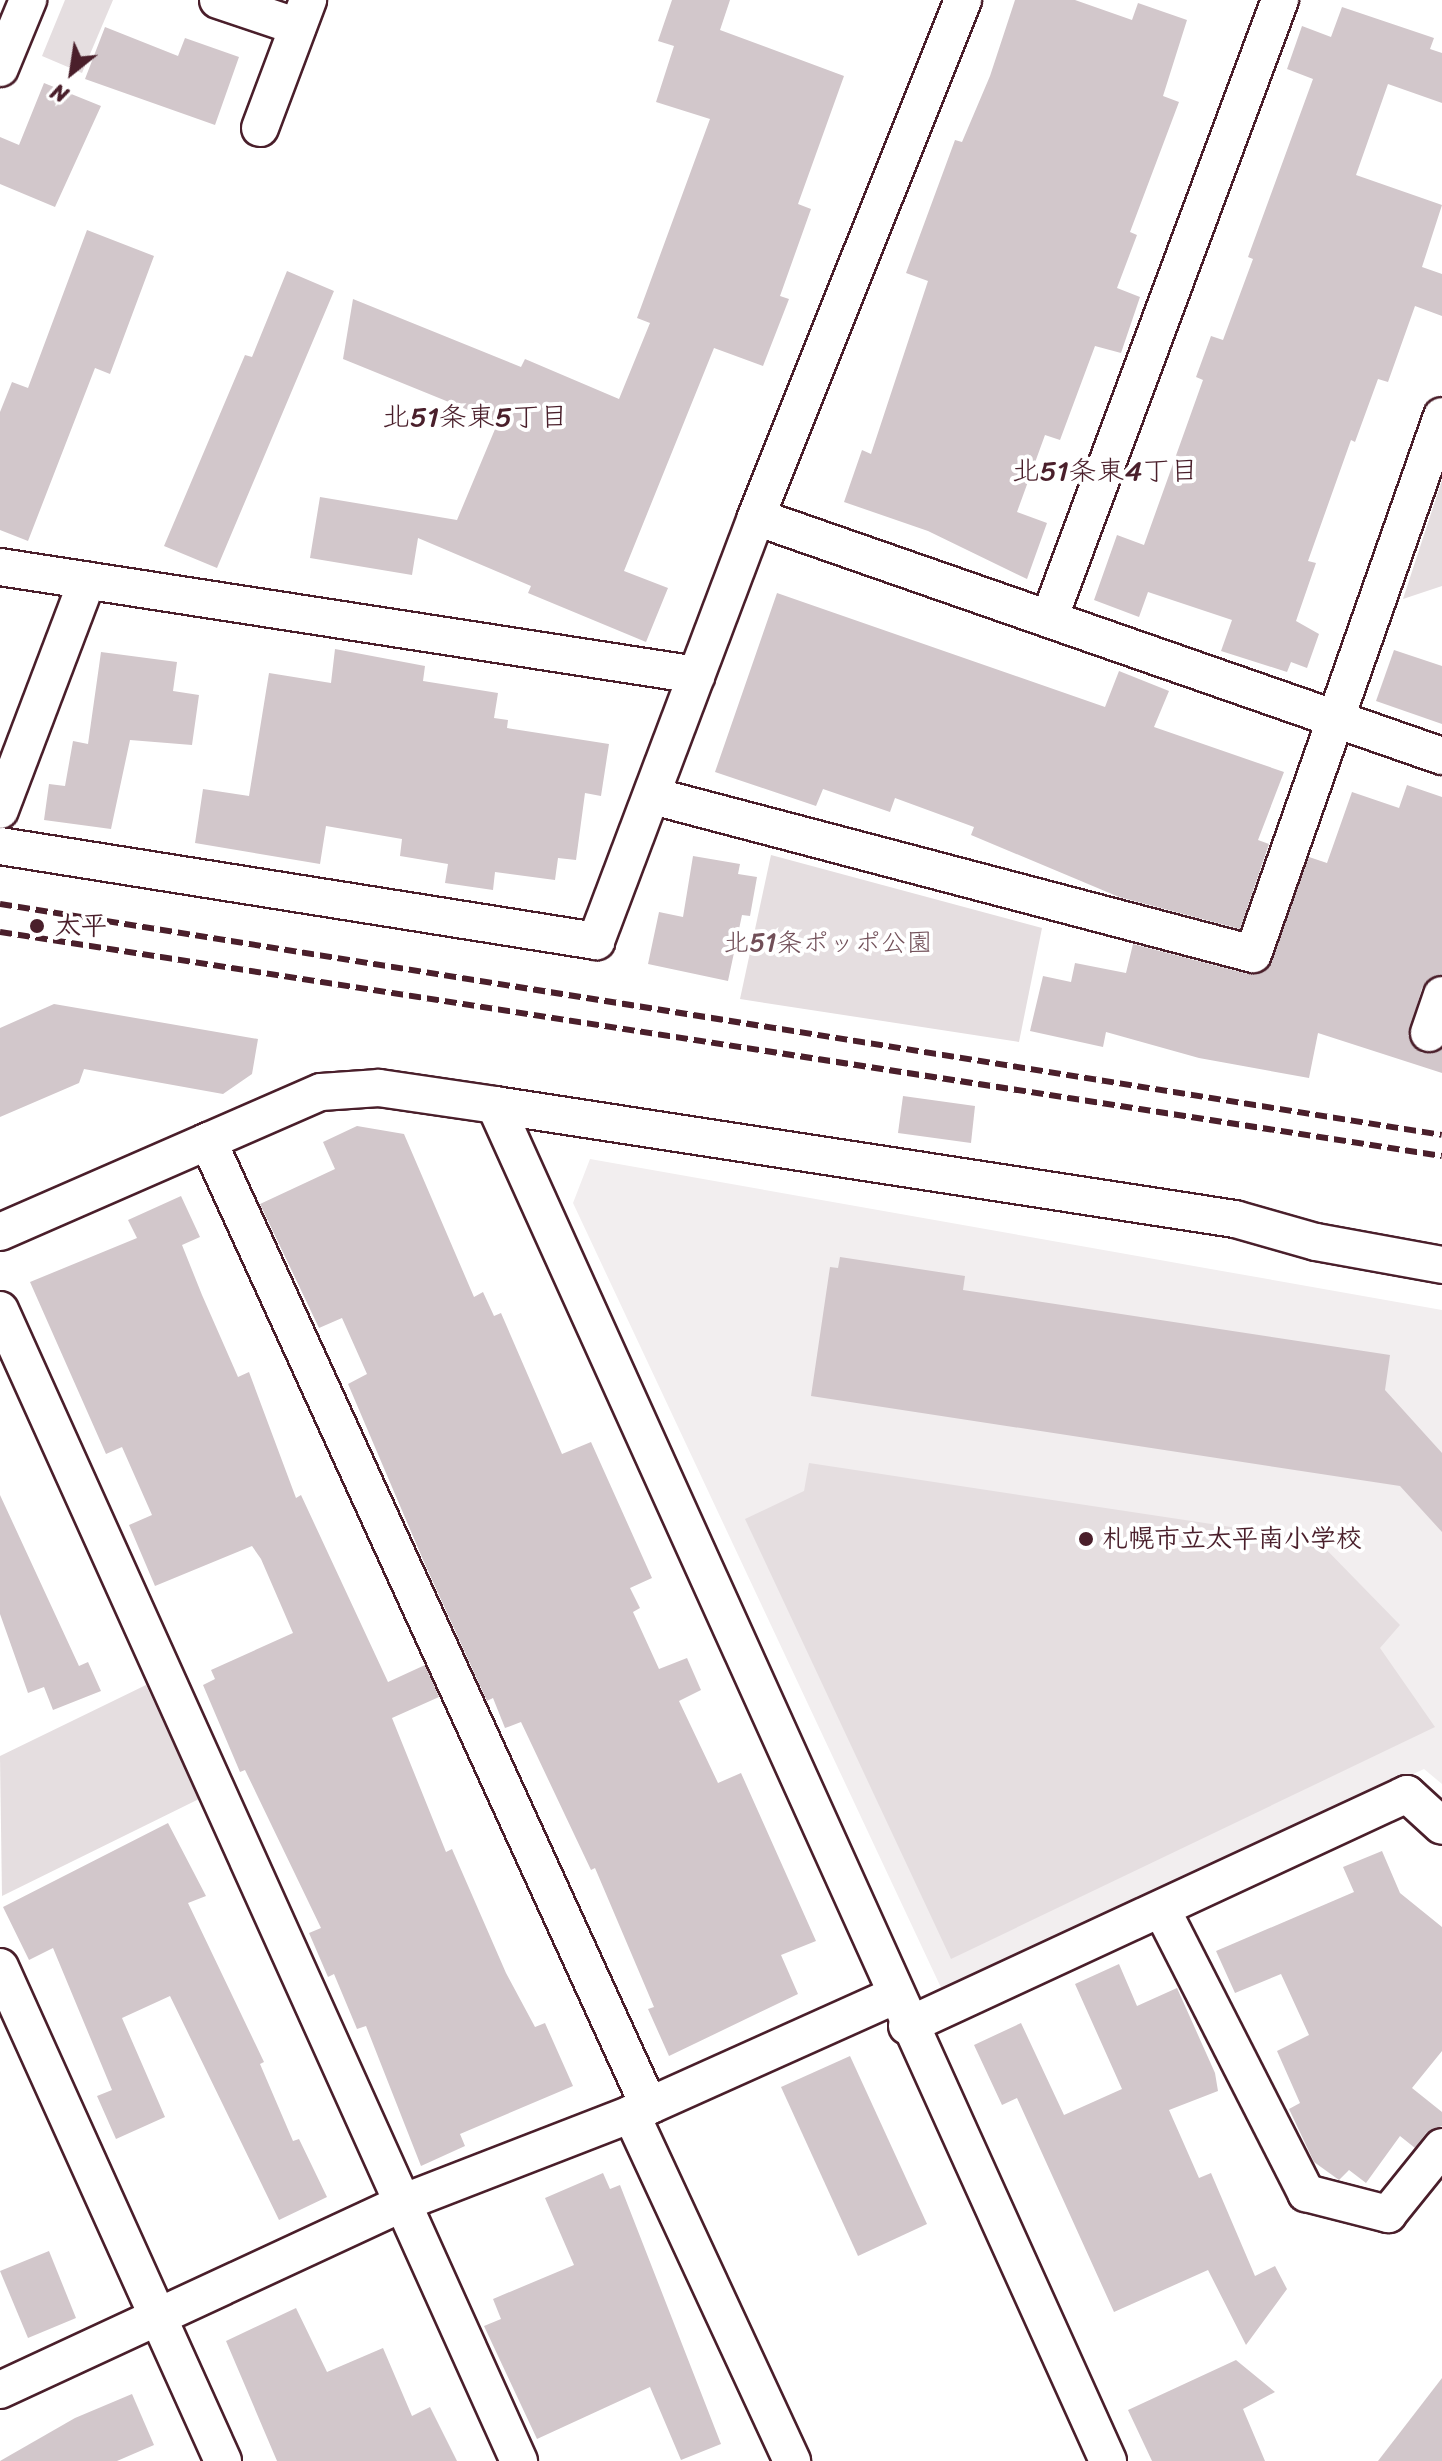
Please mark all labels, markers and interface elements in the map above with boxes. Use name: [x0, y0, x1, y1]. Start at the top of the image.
north arrow: [32, 32, 112, 112]
text: N: [43, 73, 76, 114]
district label: 北51条東5丁目: [382, 400, 568, 434]
district label: 北51条東4丁目: [1012, 454, 1198, 488]
place label: 太平: [55, 910, 107, 942]
marker: 太平: [26, 915, 48, 937]
park label: 北51条ポッポ公園: [723, 927, 933, 959]
place label: 札幌市立太平南小学校: [1102, 1523, 1362, 1555]
marker: 札幌市立太平南小学校: [1077, 1530, 1095, 1548]

